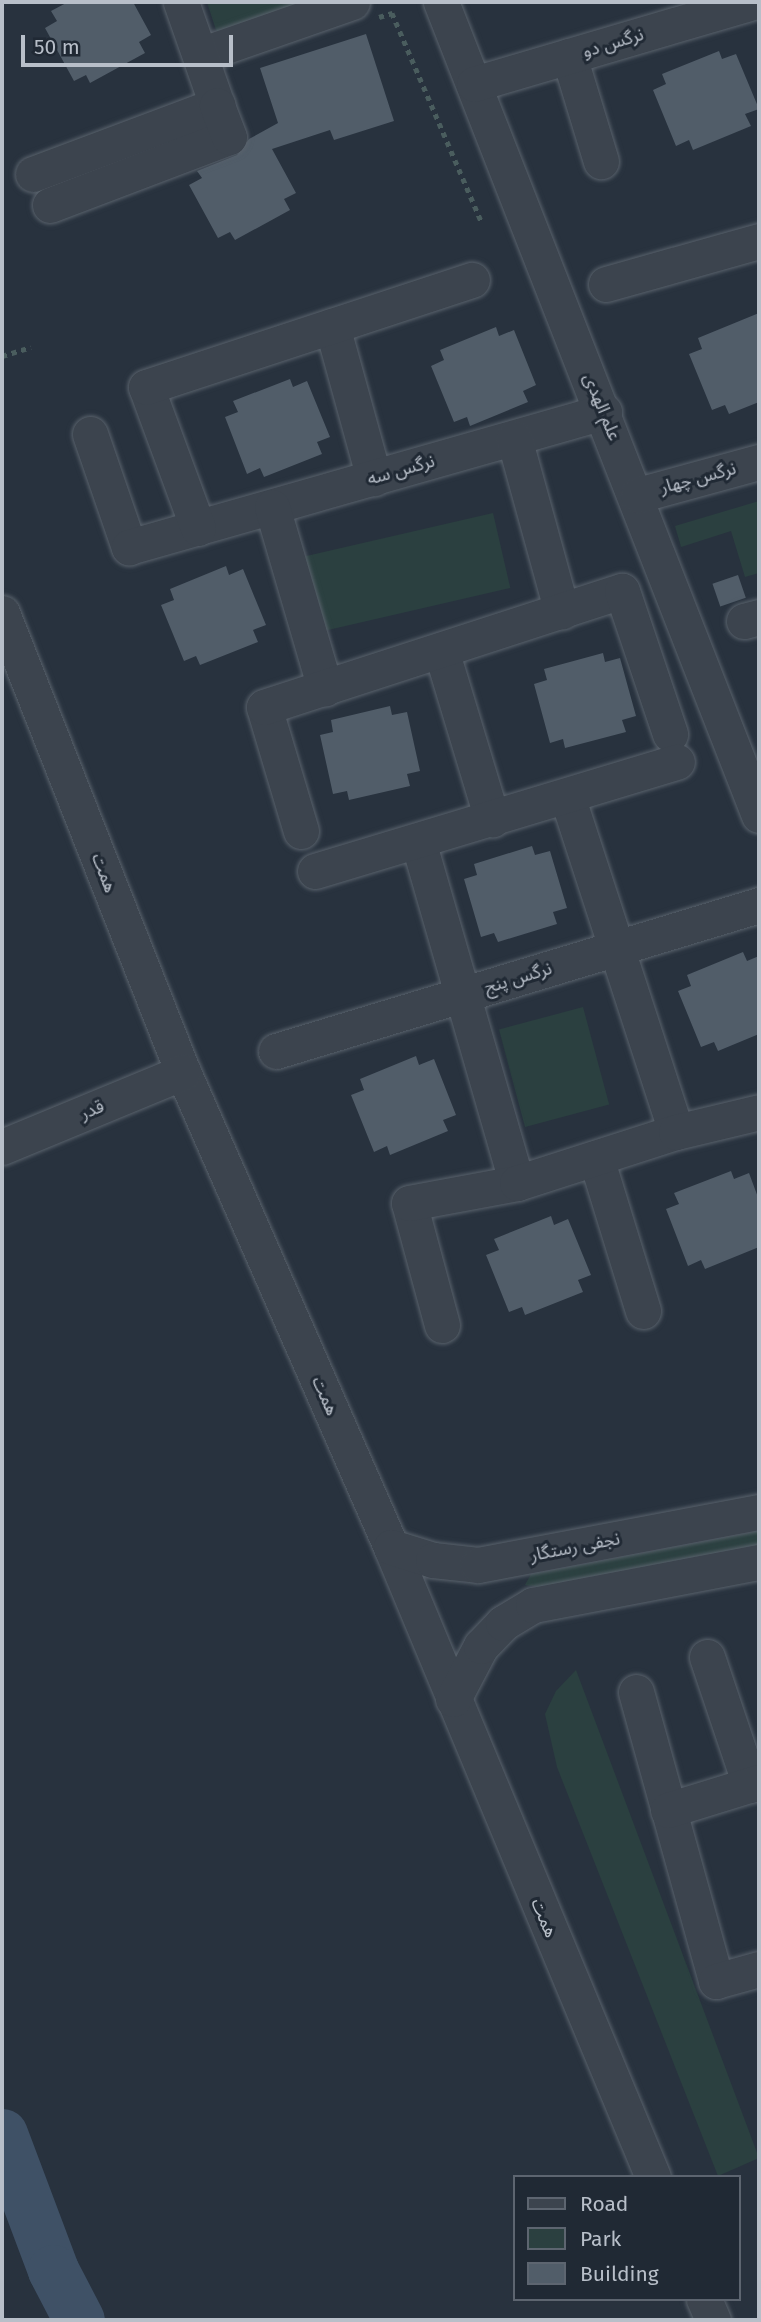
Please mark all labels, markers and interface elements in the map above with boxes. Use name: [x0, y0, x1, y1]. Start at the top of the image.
scale bar: [24, 21, 236, 65]
street label: نرگس دو: [580, 23, 646, 63]
text: 50 m: [34, 34, 80, 60]
street label: علم الهدی: [579, 370, 625, 444]
street label: نرگس سه: [365, 450, 437, 490]
street label: نرگس چهار: [658, 457, 738, 499]
street label: همت: [87, 850, 121, 896]
street label: نرگس پنج: [482, 958, 554, 998]
street label: قدر: [77, 1095, 107, 1125]
street label: همت: [307, 1373, 343, 1419]
street label: نجفی رستگار: [528, 1528, 622, 1566]
street label: همت: [526, 1895, 562, 1941]
legend: [512, 2175, 740, 2301]
text: Road: [580, 2191, 628, 2217]
text: Park: [580, 2226, 621, 2252]
text: Building: [580, 2261, 659, 2287]

